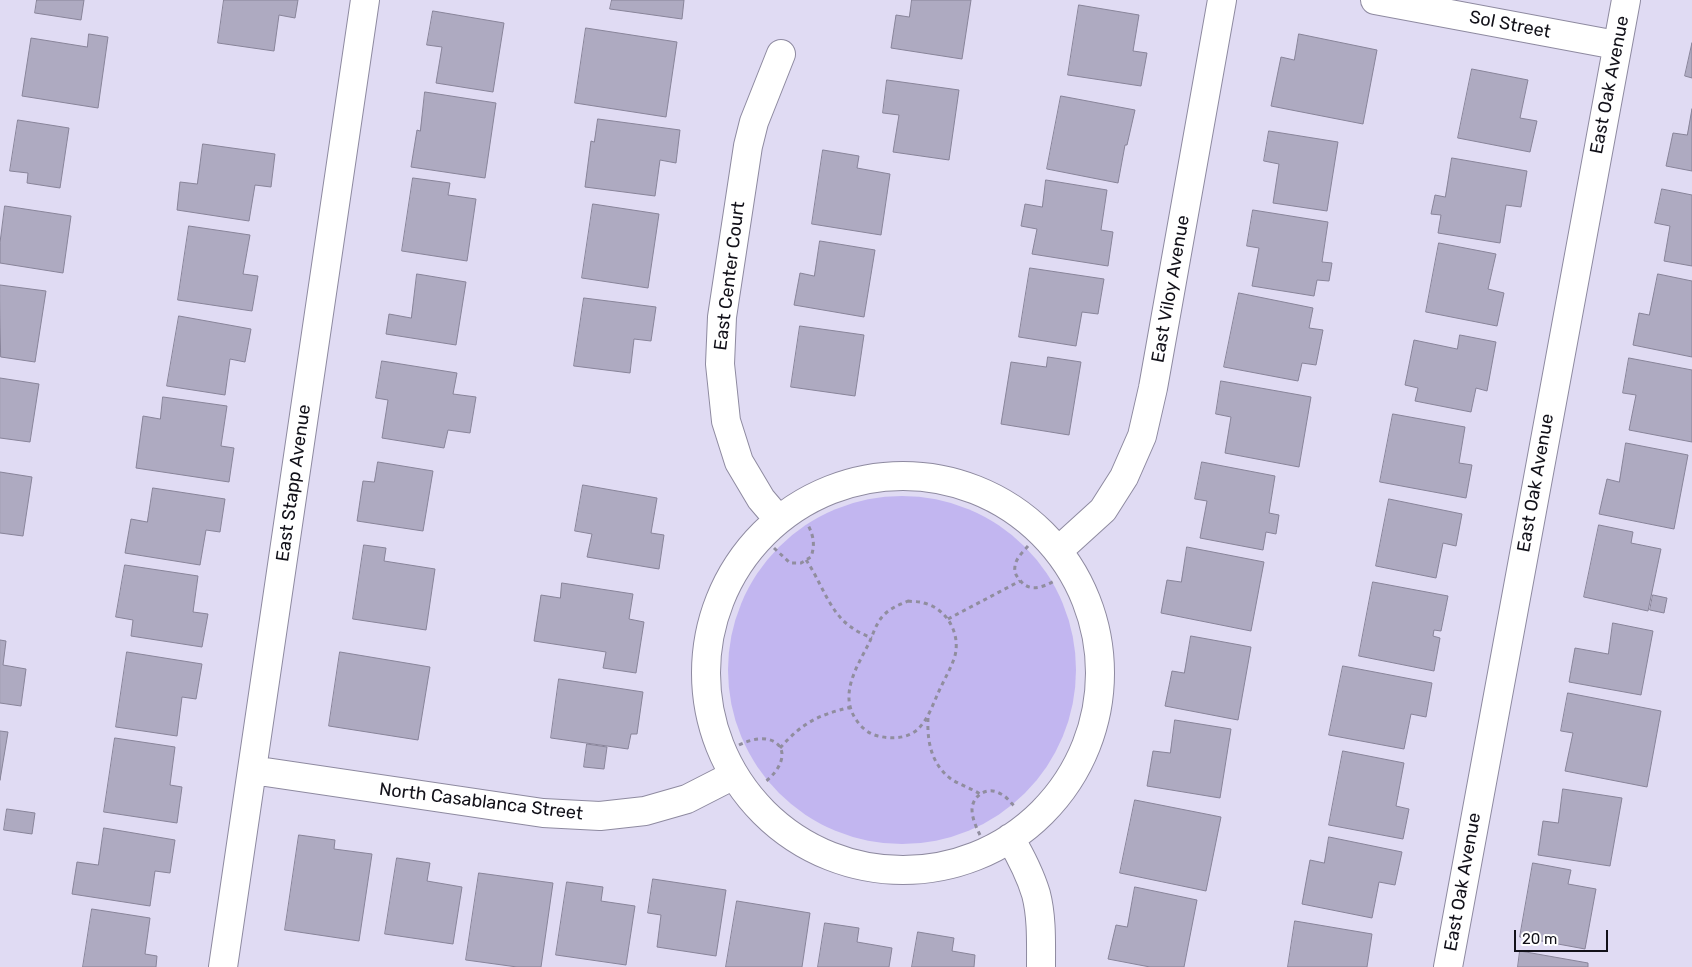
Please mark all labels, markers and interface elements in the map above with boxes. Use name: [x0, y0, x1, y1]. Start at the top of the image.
street label: Sol Street: [1468, 7, 1552, 43]
street label: East Oak Avenue: [1586, 14, 1634, 156]
street label: East Center Court: [710, 200, 750, 352]
street label: East Viloy Avenue: [1147, 214, 1195, 364]
street label: East Stapp Avenue: [272, 403, 316, 563]
street label: East Oak Avenue: [1513, 412, 1559, 554]
street label: North Casablanca Street: [378, 779, 584, 825]
street label: East Oak Avenue: [1440, 811, 1486, 953]
scale bar: [1517, 920, 1611, 952]
text: 20 m: [1522, 930, 1557, 948]

